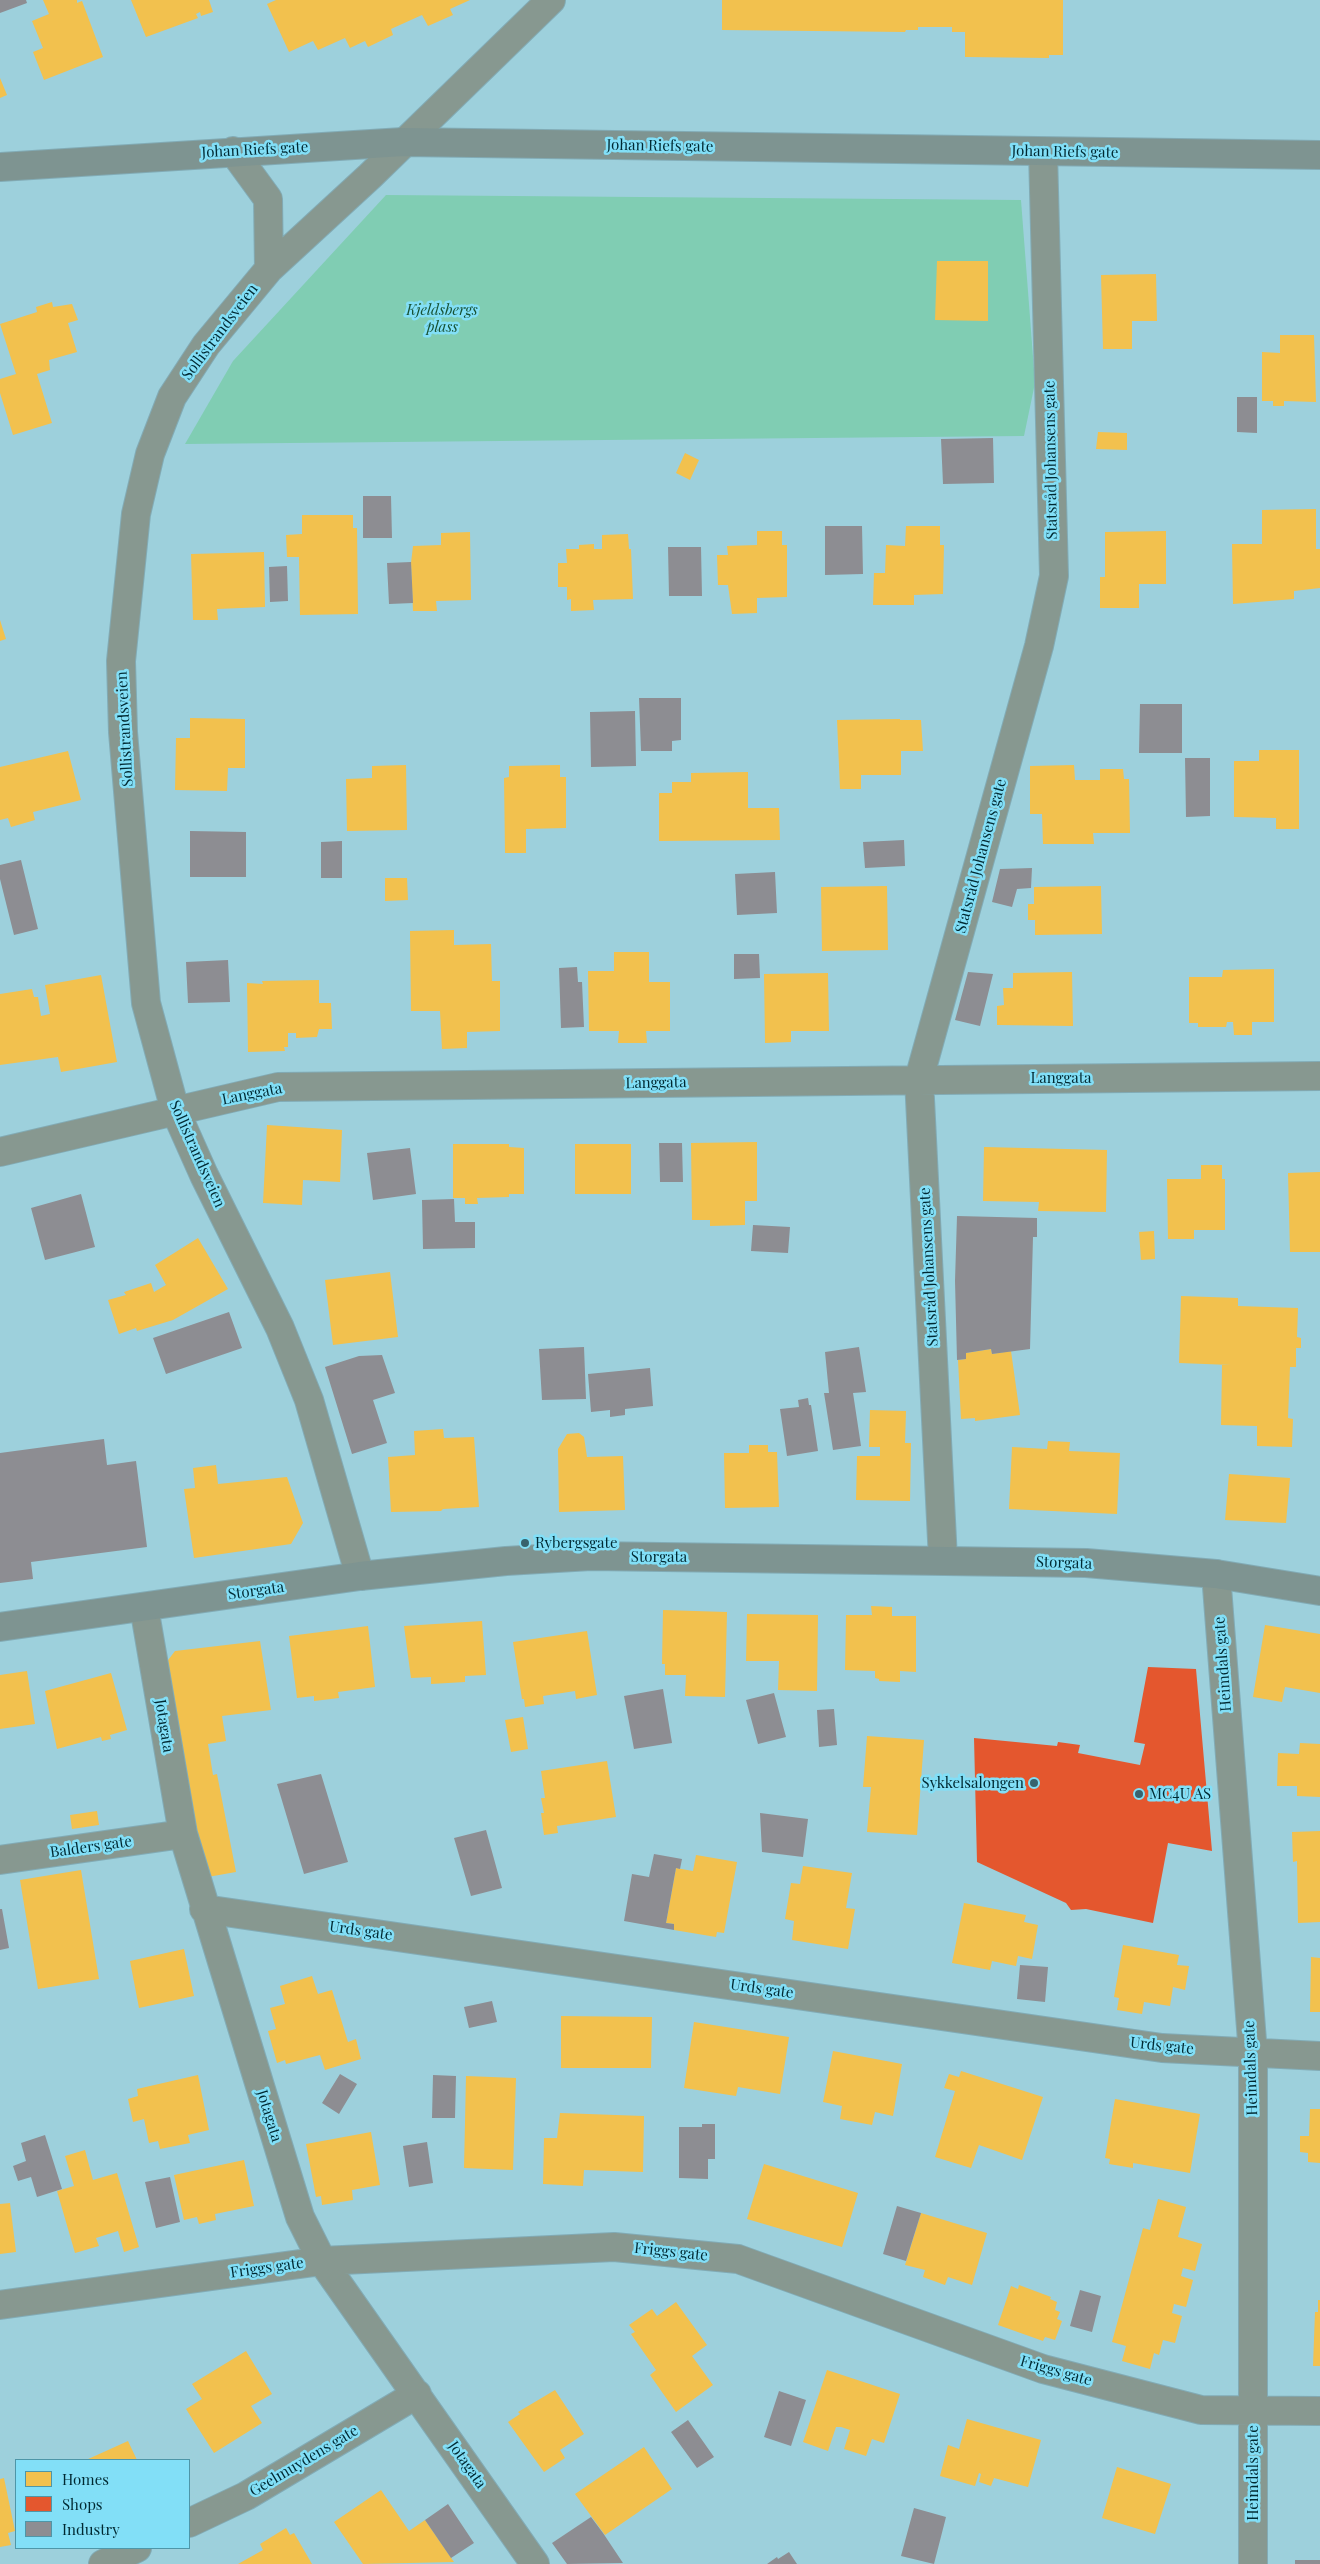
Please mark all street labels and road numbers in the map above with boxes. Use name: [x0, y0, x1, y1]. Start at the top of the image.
street label: Johan Riefs gate: [606, 136, 714, 156]
street label: Johan Riefs gate: [201, 138, 309, 162]
street label: Johan Riefs gate: [1011, 142, 1119, 162]
street label: Sollistrandsveien: [178, 280, 262, 384]
street label: Statsråd Johansens gate: [1041, 380, 1061, 540]
street label: Sollistrandsveien: [113, 671, 137, 787]
street label: Statsråd Johansens gate: [952, 777, 1010, 935]
street label: Langgata: [1030, 1069, 1092, 1087]
street label: Langgata: [625, 1073, 687, 1093]
street label: Langgata: [220, 1079, 284, 1109]
street label: Sollistrandsveien: [165, 1098, 229, 1210]
street label: Statsråd Johansens gate: [916, 1187, 942, 1347]
street label: Storgata: [631, 1548, 687, 1566]
street label: Storgata: [1036, 1553, 1092, 1573]
street label: Storgata: [227, 1578, 285, 1604]
street label: Heimdals gate: [1211, 1616, 1235, 1712]
street label: Jotagata: [151, 1698, 177, 1754]
street label: Balders gate: [49, 1832, 133, 1862]
street label: Urds gate: [328, 1918, 394, 1944]
street label: Urds gate: [729, 1976, 795, 2002]
street label: Heimdals gate: [1240, 2020, 1262, 2116]
street label: Urds gate: [1129, 2034, 1195, 2058]
street label: Jotagata: [253, 2088, 285, 2144]
street label: Friggs gate: [633, 2239, 709, 2265]
street label: Friggs gate: [229, 2254, 305, 2282]
street label: Friggs gate: [1018, 2352, 1094, 2390]
street label: Geelmuydens gate: [247, 2422, 361, 2500]
street label: Heimdals gate: [1244, 2425, 1262, 2521]
street label: Jotagata: [444, 2438, 490, 2492]

